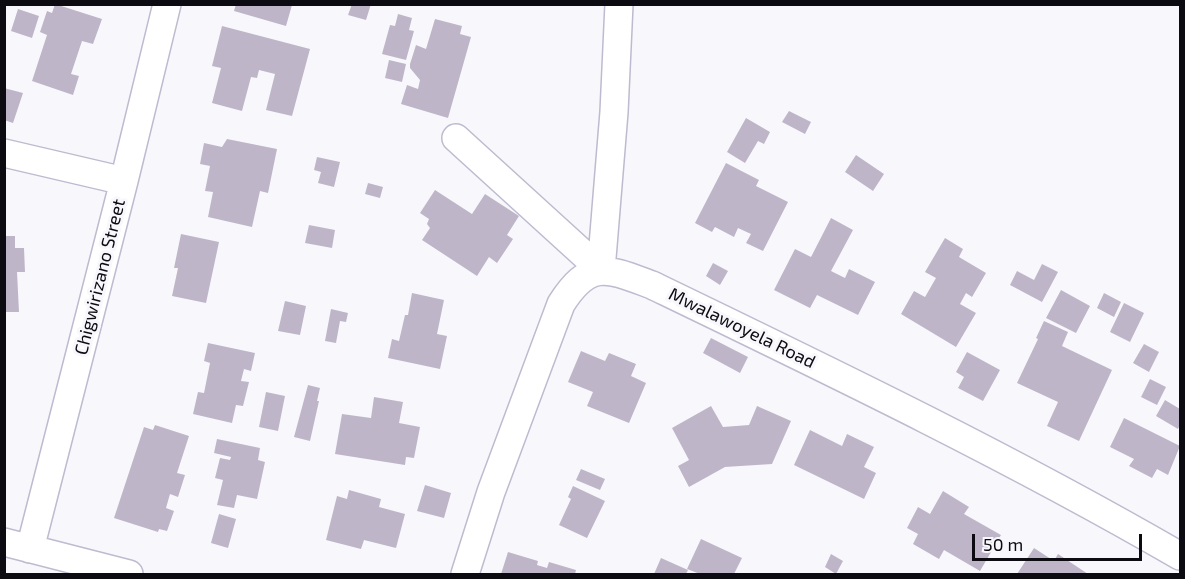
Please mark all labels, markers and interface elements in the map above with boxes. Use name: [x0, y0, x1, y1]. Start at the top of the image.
street label: Chigwirizano Street: [70, 197, 130, 357]
street label: Mwalawoyela Road: [665, 283, 819, 373]
scale bar: [975, 522, 1144, 560]
text: 50 m: [983, 533, 1023, 555]

